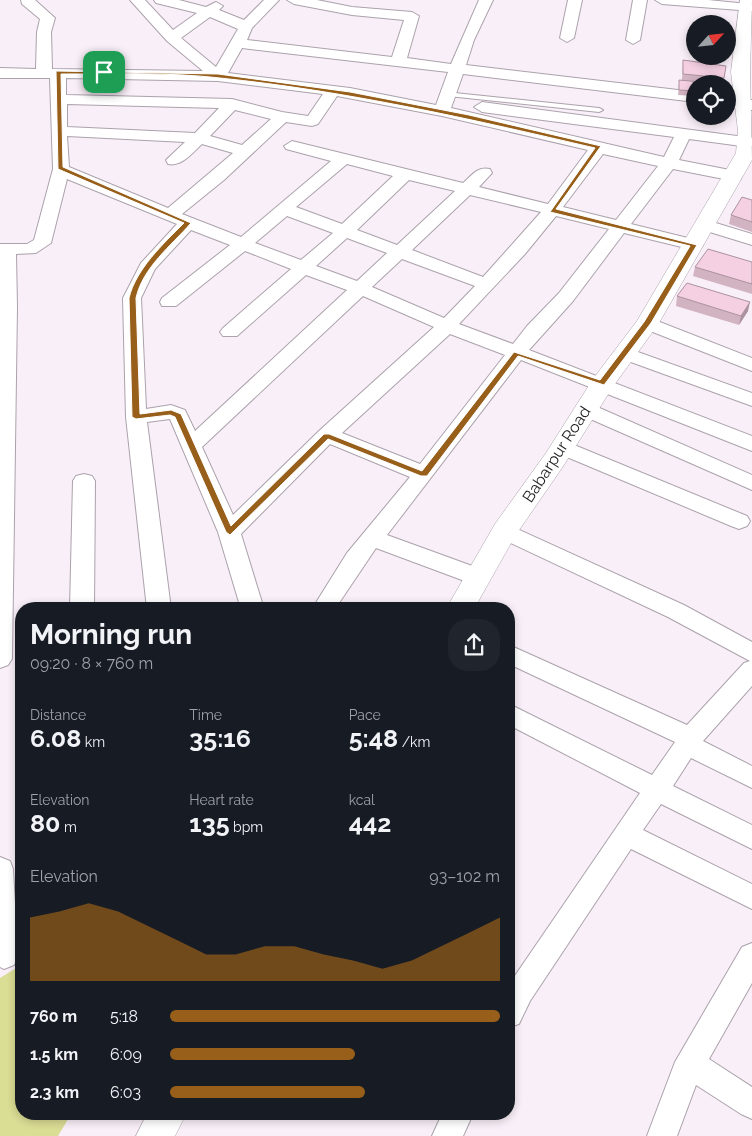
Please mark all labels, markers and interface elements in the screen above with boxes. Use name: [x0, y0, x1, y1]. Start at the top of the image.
north arrow: [686, 15, 736, 65]
map controls: [686, 15, 736, 125]
pin: [83, 51, 125, 93]
icon: arrive: [90, 58, 118, 86]
button: locate: [686, 75, 736, 125]
street label: Babarpur Road: [518, 403, 595, 506]
text: Morning run: [30, 618, 192, 651]
button: share: [448, 619, 500, 671]
text: 09:20 · 8 × 760 m: [30, 654, 153, 673]
text: Distance: [30, 707, 86, 723]
text: Time: [189, 707, 222, 723]
text: Pace: [349, 707, 381, 723]
text: 6.08: [30, 723, 81, 753]
text: 35:16: [189, 723, 251, 753]
text: 5:48: [349, 723, 398, 753]
text: km: [81, 734, 105, 750]
text: /km: [398, 734, 430, 750]
text: Elevation: [30, 792, 89, 808]
text: Heart rate: [189, 792, 254, 808]
text: kcal: [349, 792, 375, 808]
text: 80: [30, 808, 60, 838]
text: 135: [189, 808, 229, 838]
text: 442: [349, 808, 391, 838]
text: m: [60, 819, 77, 835]
text: bpm: [229, 819, 263, 835]
text: Elevation: [30, 867, 98, 886]
text: 93–102 m: [429, 867, 500, 886]
text: 760 m: [30, 1007, 77, 1026]
text: 5:18: [110, 1007, 138, 1026]
text: 1.5 km: [30, 1045, 78, 1064]
text: 6:09: [110, 1045, 142, 1064]
text: 2.3 km: [30, 1083, 79, 1102]
text: 6:03: [110, 1083, 141, 1102]

